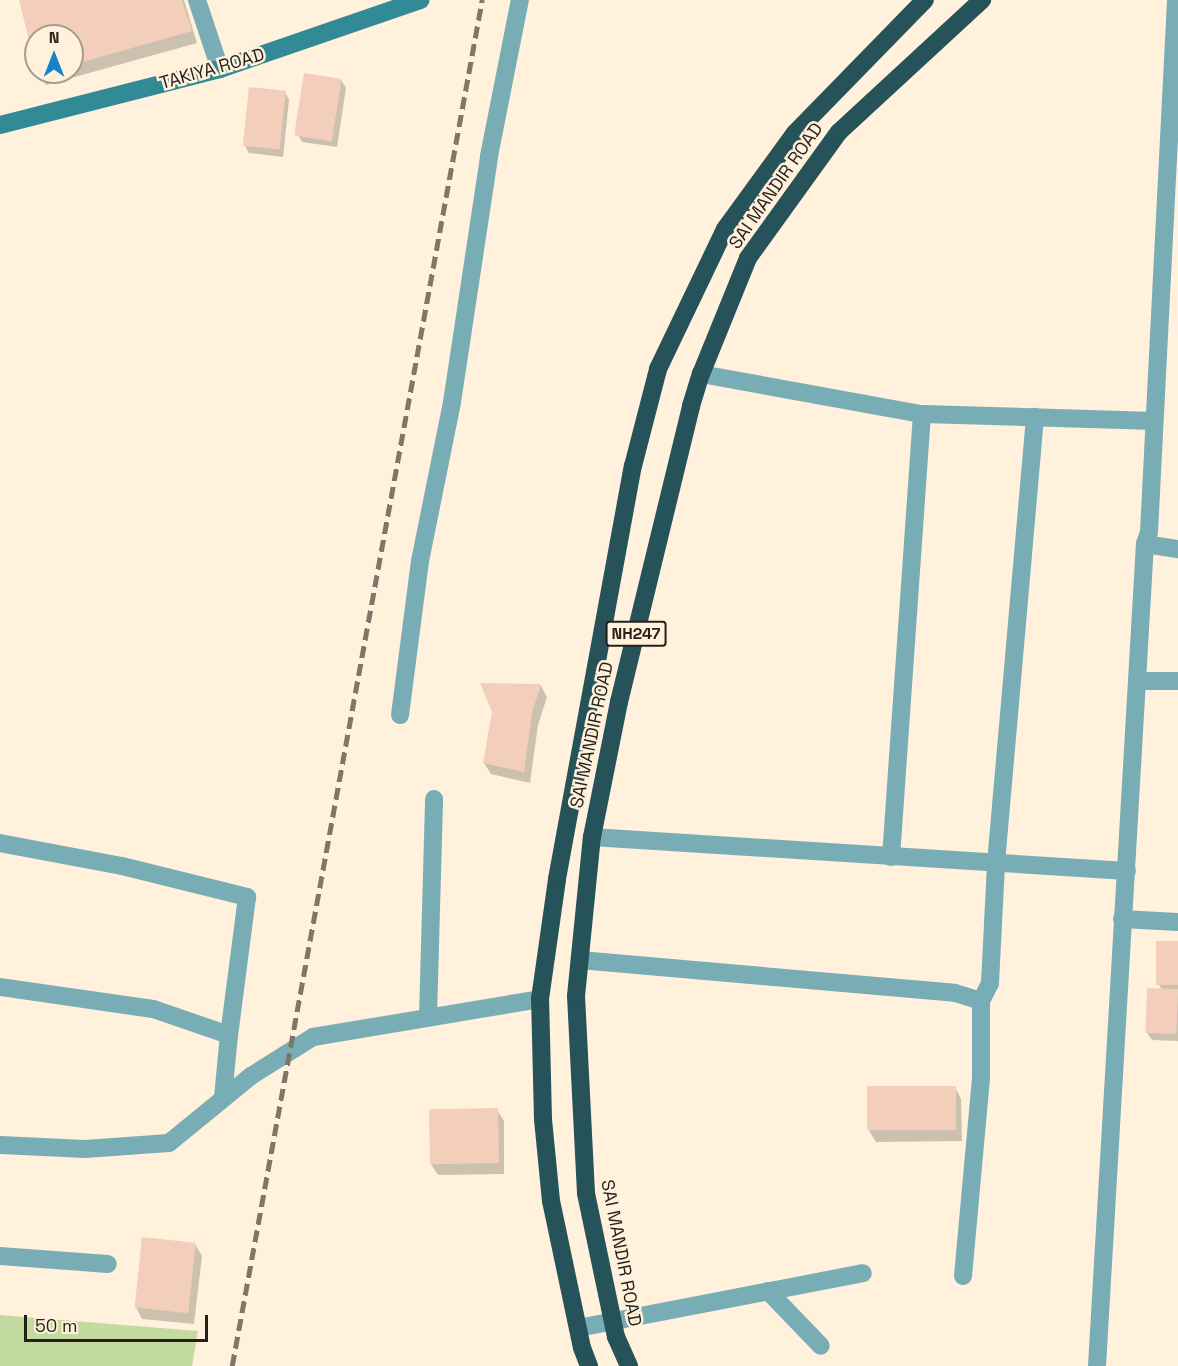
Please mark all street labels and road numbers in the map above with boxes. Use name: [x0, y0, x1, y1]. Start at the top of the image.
street label: TAKIYA ROAD: [157, 44, 267, 94]
street label: SAI MANDIR ROAD: [724, 119, 828, 253]
road number: NH247: [604, 621, 668, 647]
street label: SAI MANDIR ROAD: [566, 660, 618, 810]
street label: SAI MANDIR ROAD: [596, 1178, 646, 1328]

